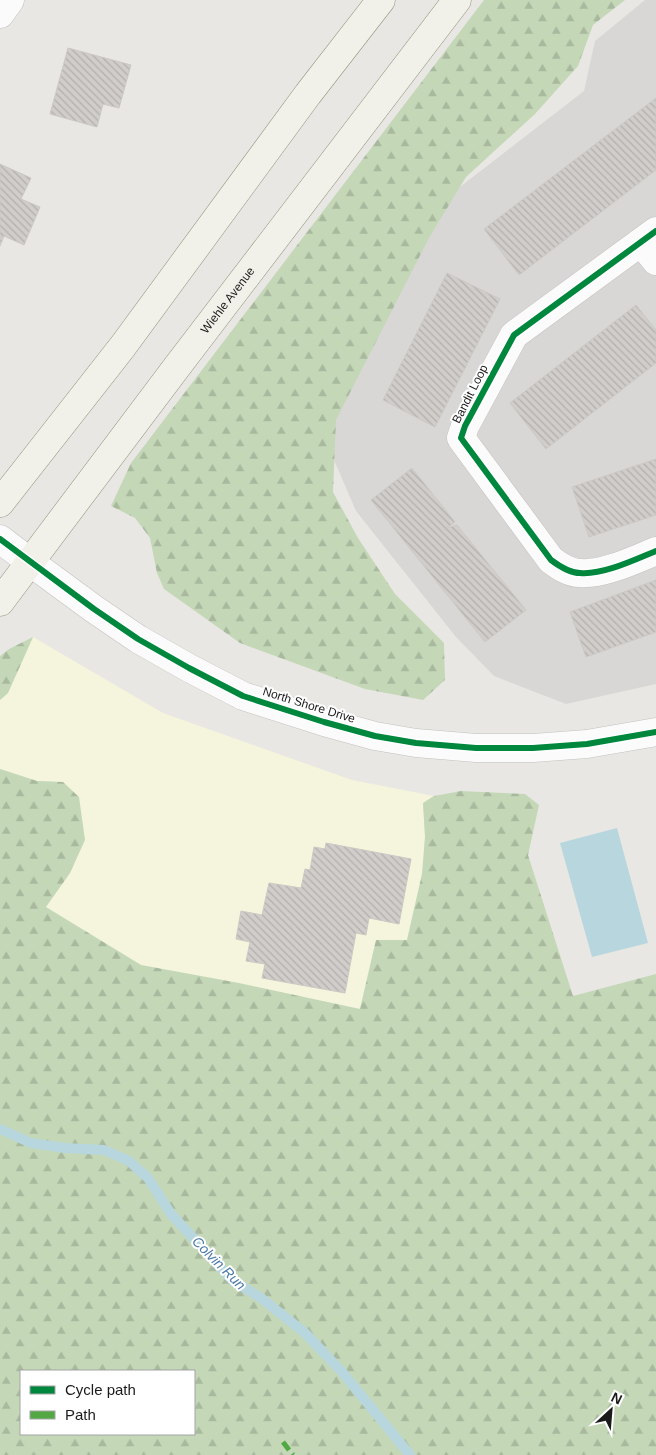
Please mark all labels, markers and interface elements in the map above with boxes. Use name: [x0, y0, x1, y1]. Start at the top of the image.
street label: Wiehle Avenue: [198, 264, 258, 336]
street label: Bandit Loop: [449, 362, 491, 426]
street label: North Shore Drive: [261, 684, 357, 726]
water label: Colvin Run: [189, 1233, 249, 1293]
legend: [20, 1370, 195, 1435]
text: Cycle path: [65, 1381, 136, 1398]
north arrow: [586, 1385, 636, 1435]
text: N: [609, 1389, 625, 1408]
text: Path: [65, 1406, 96, 1423]

